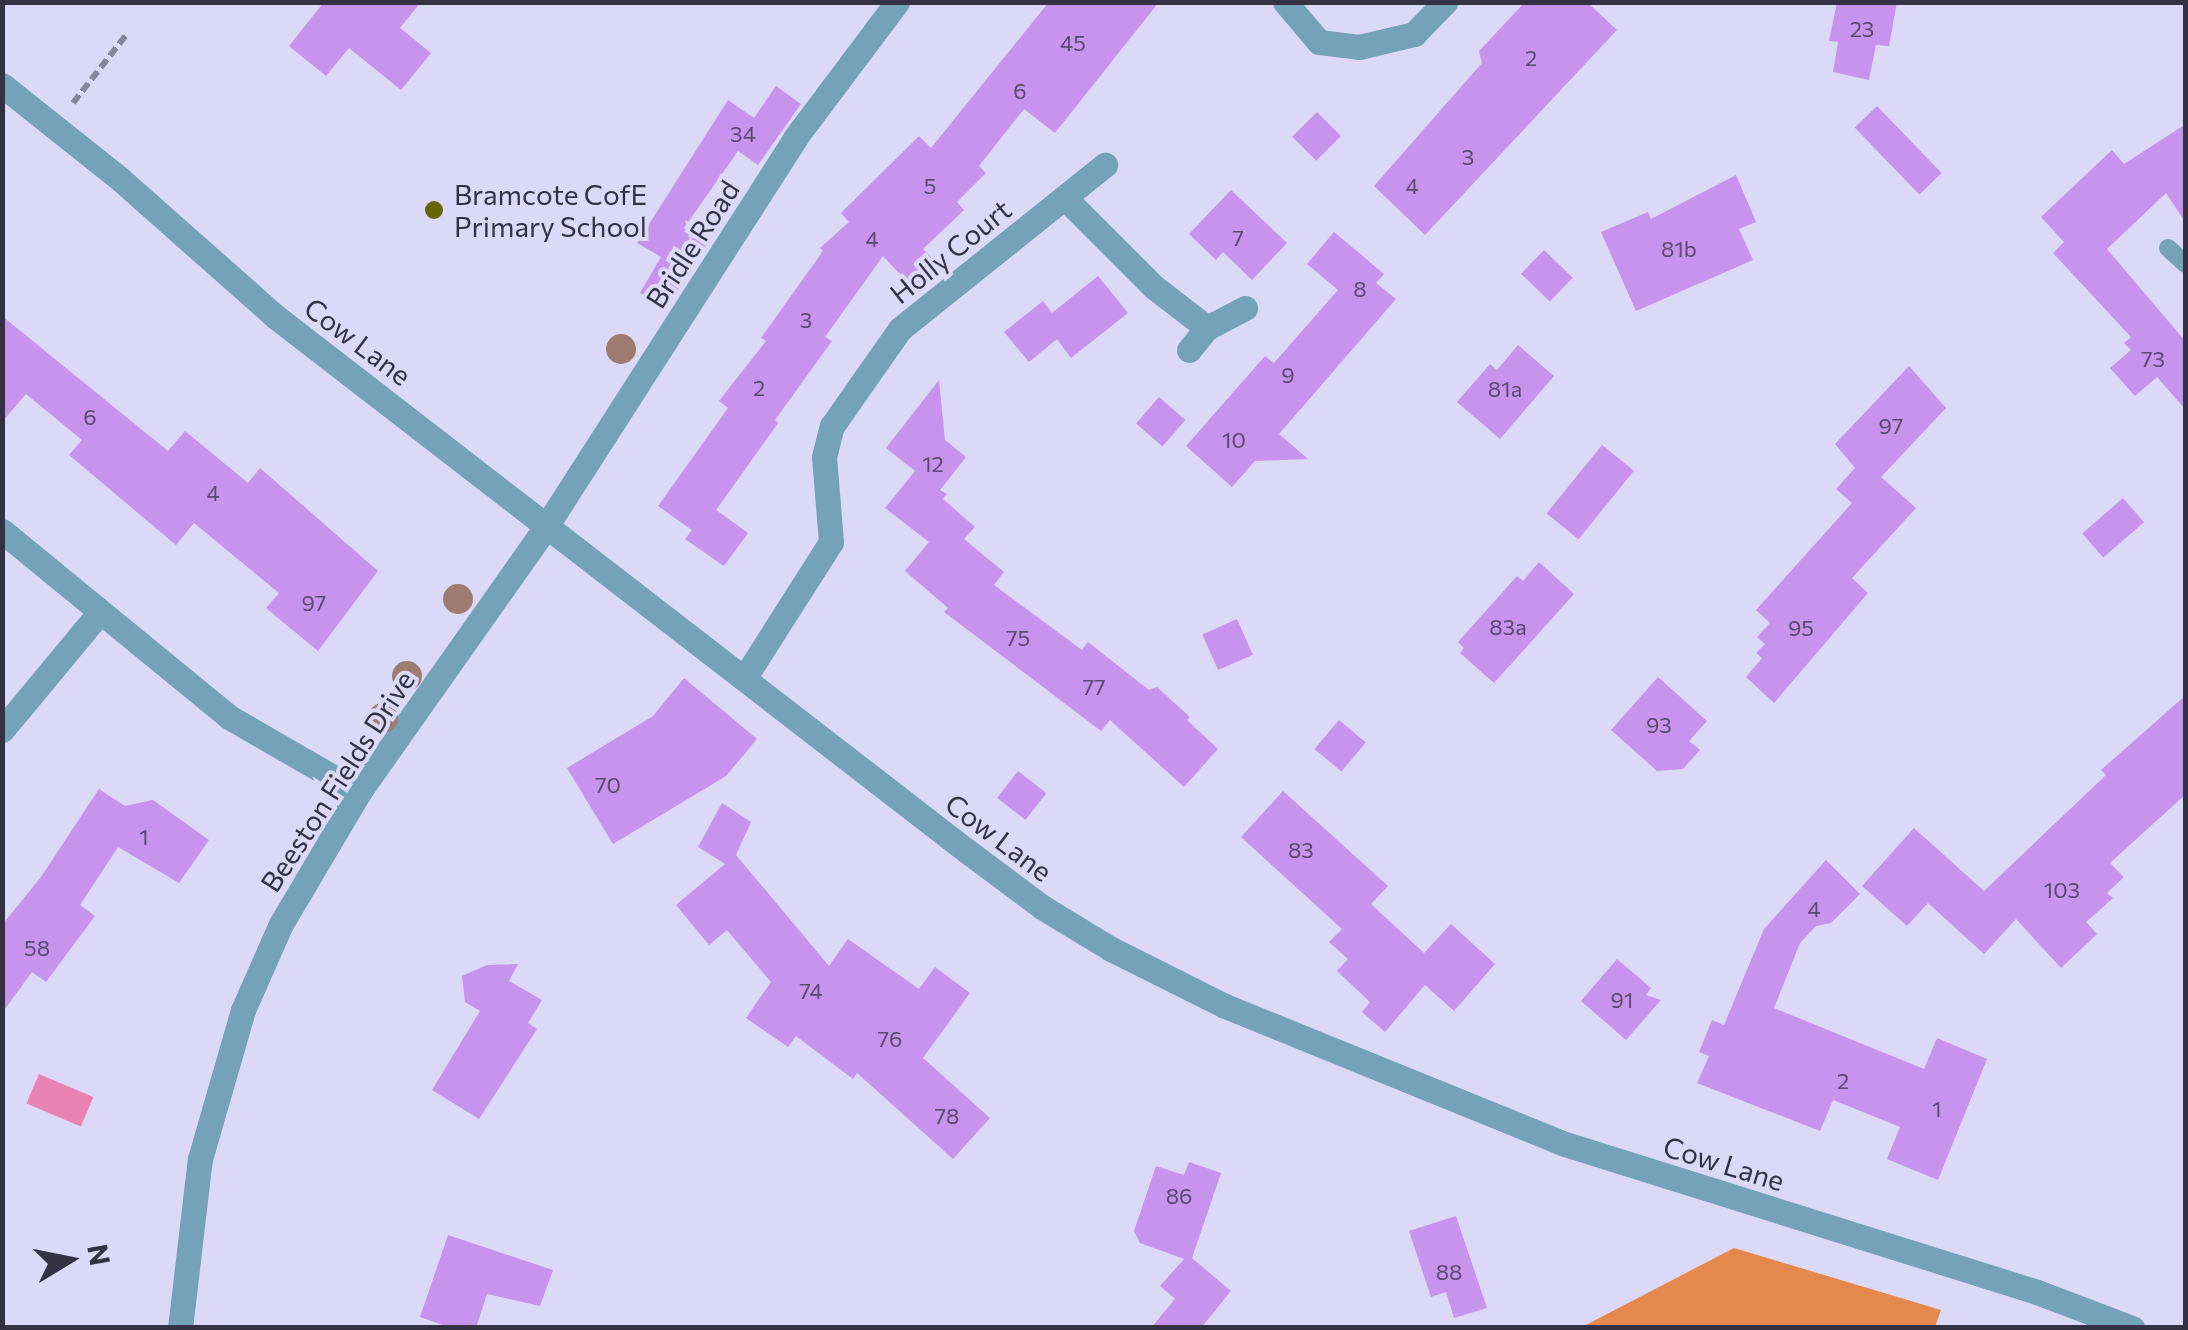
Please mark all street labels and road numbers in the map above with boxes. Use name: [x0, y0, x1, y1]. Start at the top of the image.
street label: Bridle Road: [638, 174, 746, 314]
street label: Holly Court: [883, 192, 1017, 310]
street label: Cow Lane: [298, 290, 418, 392]
street label: Beeston Fields Drive: [253, 664, 421, 898]
street label: Cow Lane: [939, 786, 1059, 888]
street label: Cow Lane: [1659, 1129, 1789, 1197]

